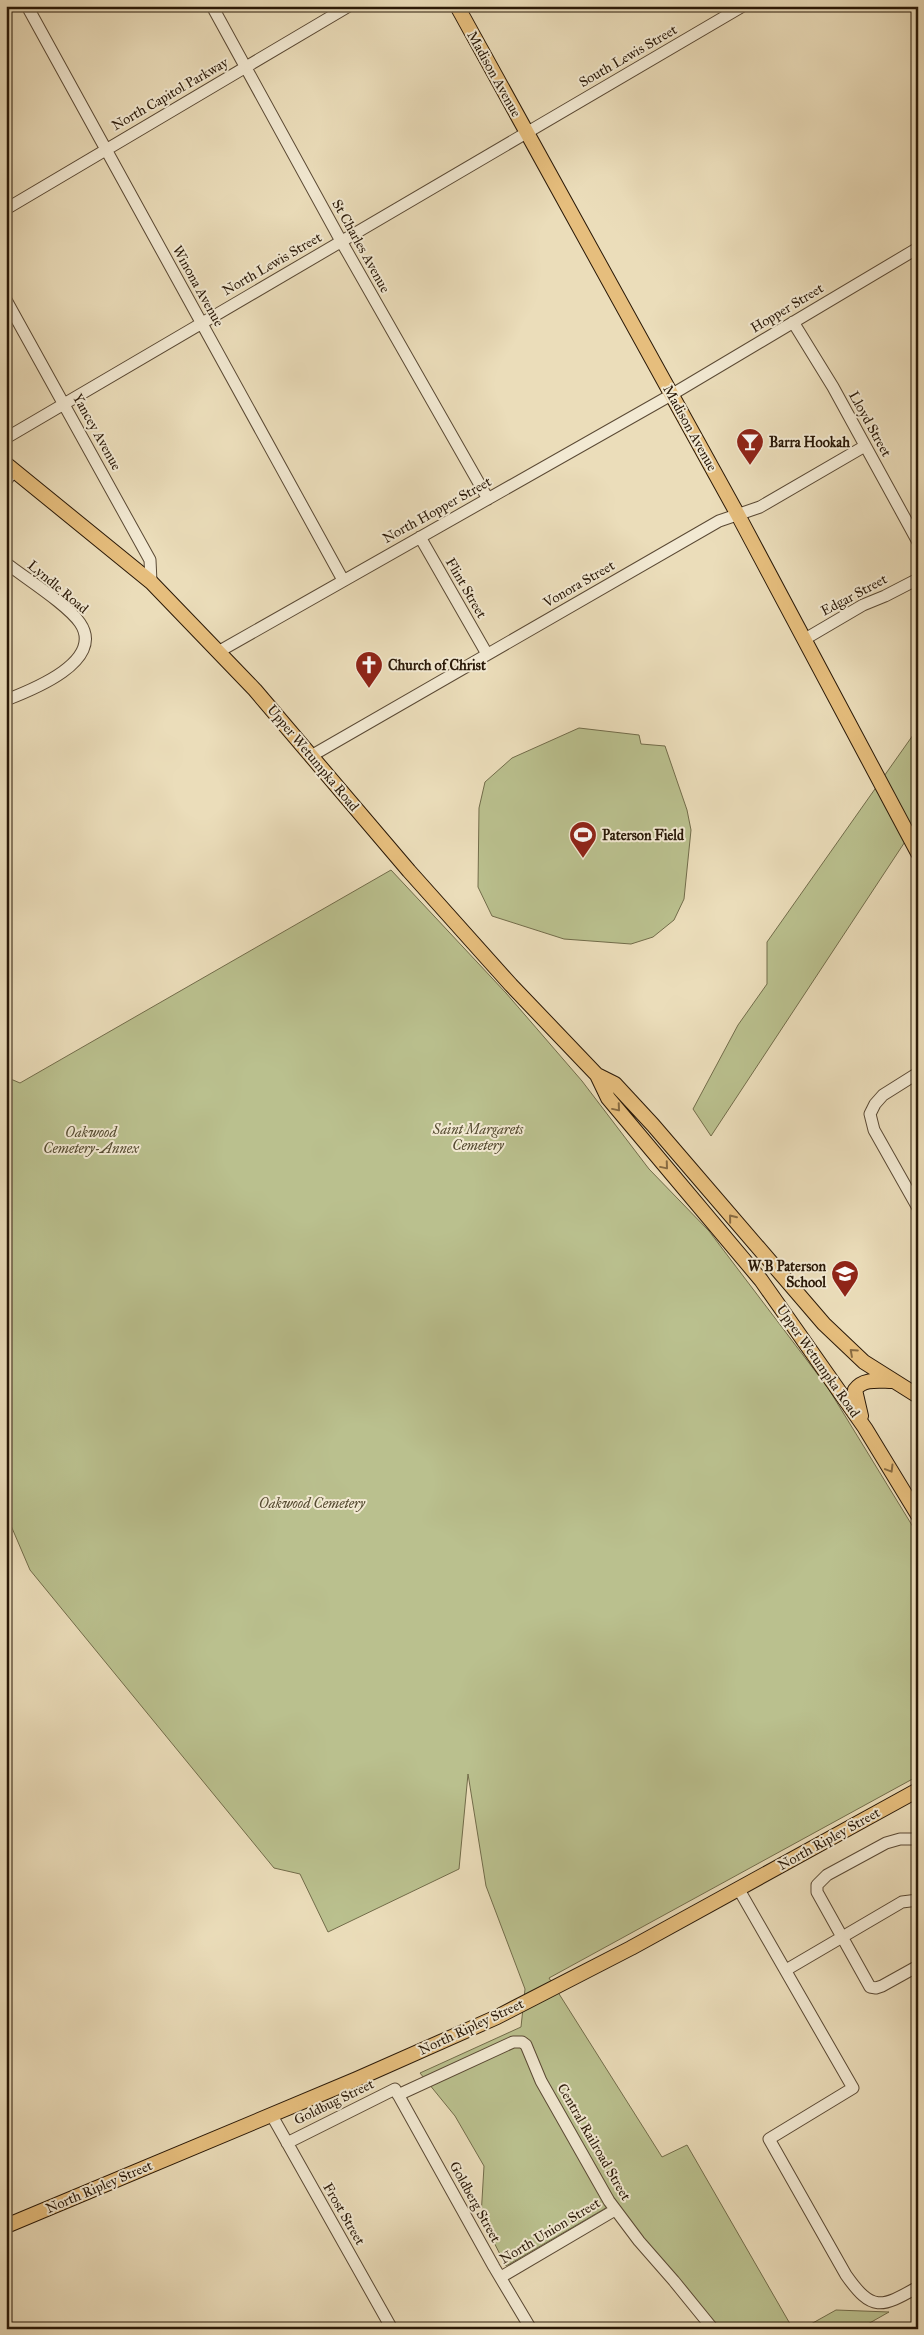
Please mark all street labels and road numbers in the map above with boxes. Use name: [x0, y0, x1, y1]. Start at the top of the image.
street label: South Lewis Street: [576, 21, 680, 91]
street label: Madison Avenue: [463, 28, 525, 120]
street label: North Capitol Parkway: [109, 54, 232, 134]
street label: St Charles Avenue: [328, 196, 394, 296]
street label: North Lewis Street: [219, 229, 325, 299]
street label: Winona Avenue: [169, 242, 227, 330]
street label: Hopper Street: [747, 280, 827, 336]
street label: Madison Avenue: [659, 382, 721, 474]
street label: Lloyd Street: [845, 388, 895, 460]
street label: Yancey Avenue: [69, 391, 125, 473]
street label: North Hopper Street: [380, 473, 494, 547]
street label: Flint Street: [442, 555, 490, 621]
street label: Lyndle Road: [24, 557, 92, 617]
street label: Vonora Street: [539, 557, 618, 612]
street label: Edgar Street: [818, 570, 890, 620]
street label: Upper Wetumpka Road: [263, 701, 363, 815]
street label: Upper Wetumpka Road: [773, 1301, 863, 1421]
street label: North Ripley Street: [775, 1804, 883, 1874]
street label: North Ripley Street: [416, 1995, 526, 2059]
street label: Goldbug Street: [291, 2075, 377, 2129]
street label: Central Railroad Street: [554, 2080, 634, 2204]
street label: North Ripley Street: [43, 2157, 155, 2217]
street label: Goldberg Street: [446, 2158, 504, 2246]
street label: Frost Street: [319, 2180, 369, 2248]
street label: North Union Street: [497, 2194, 603, 2268]

